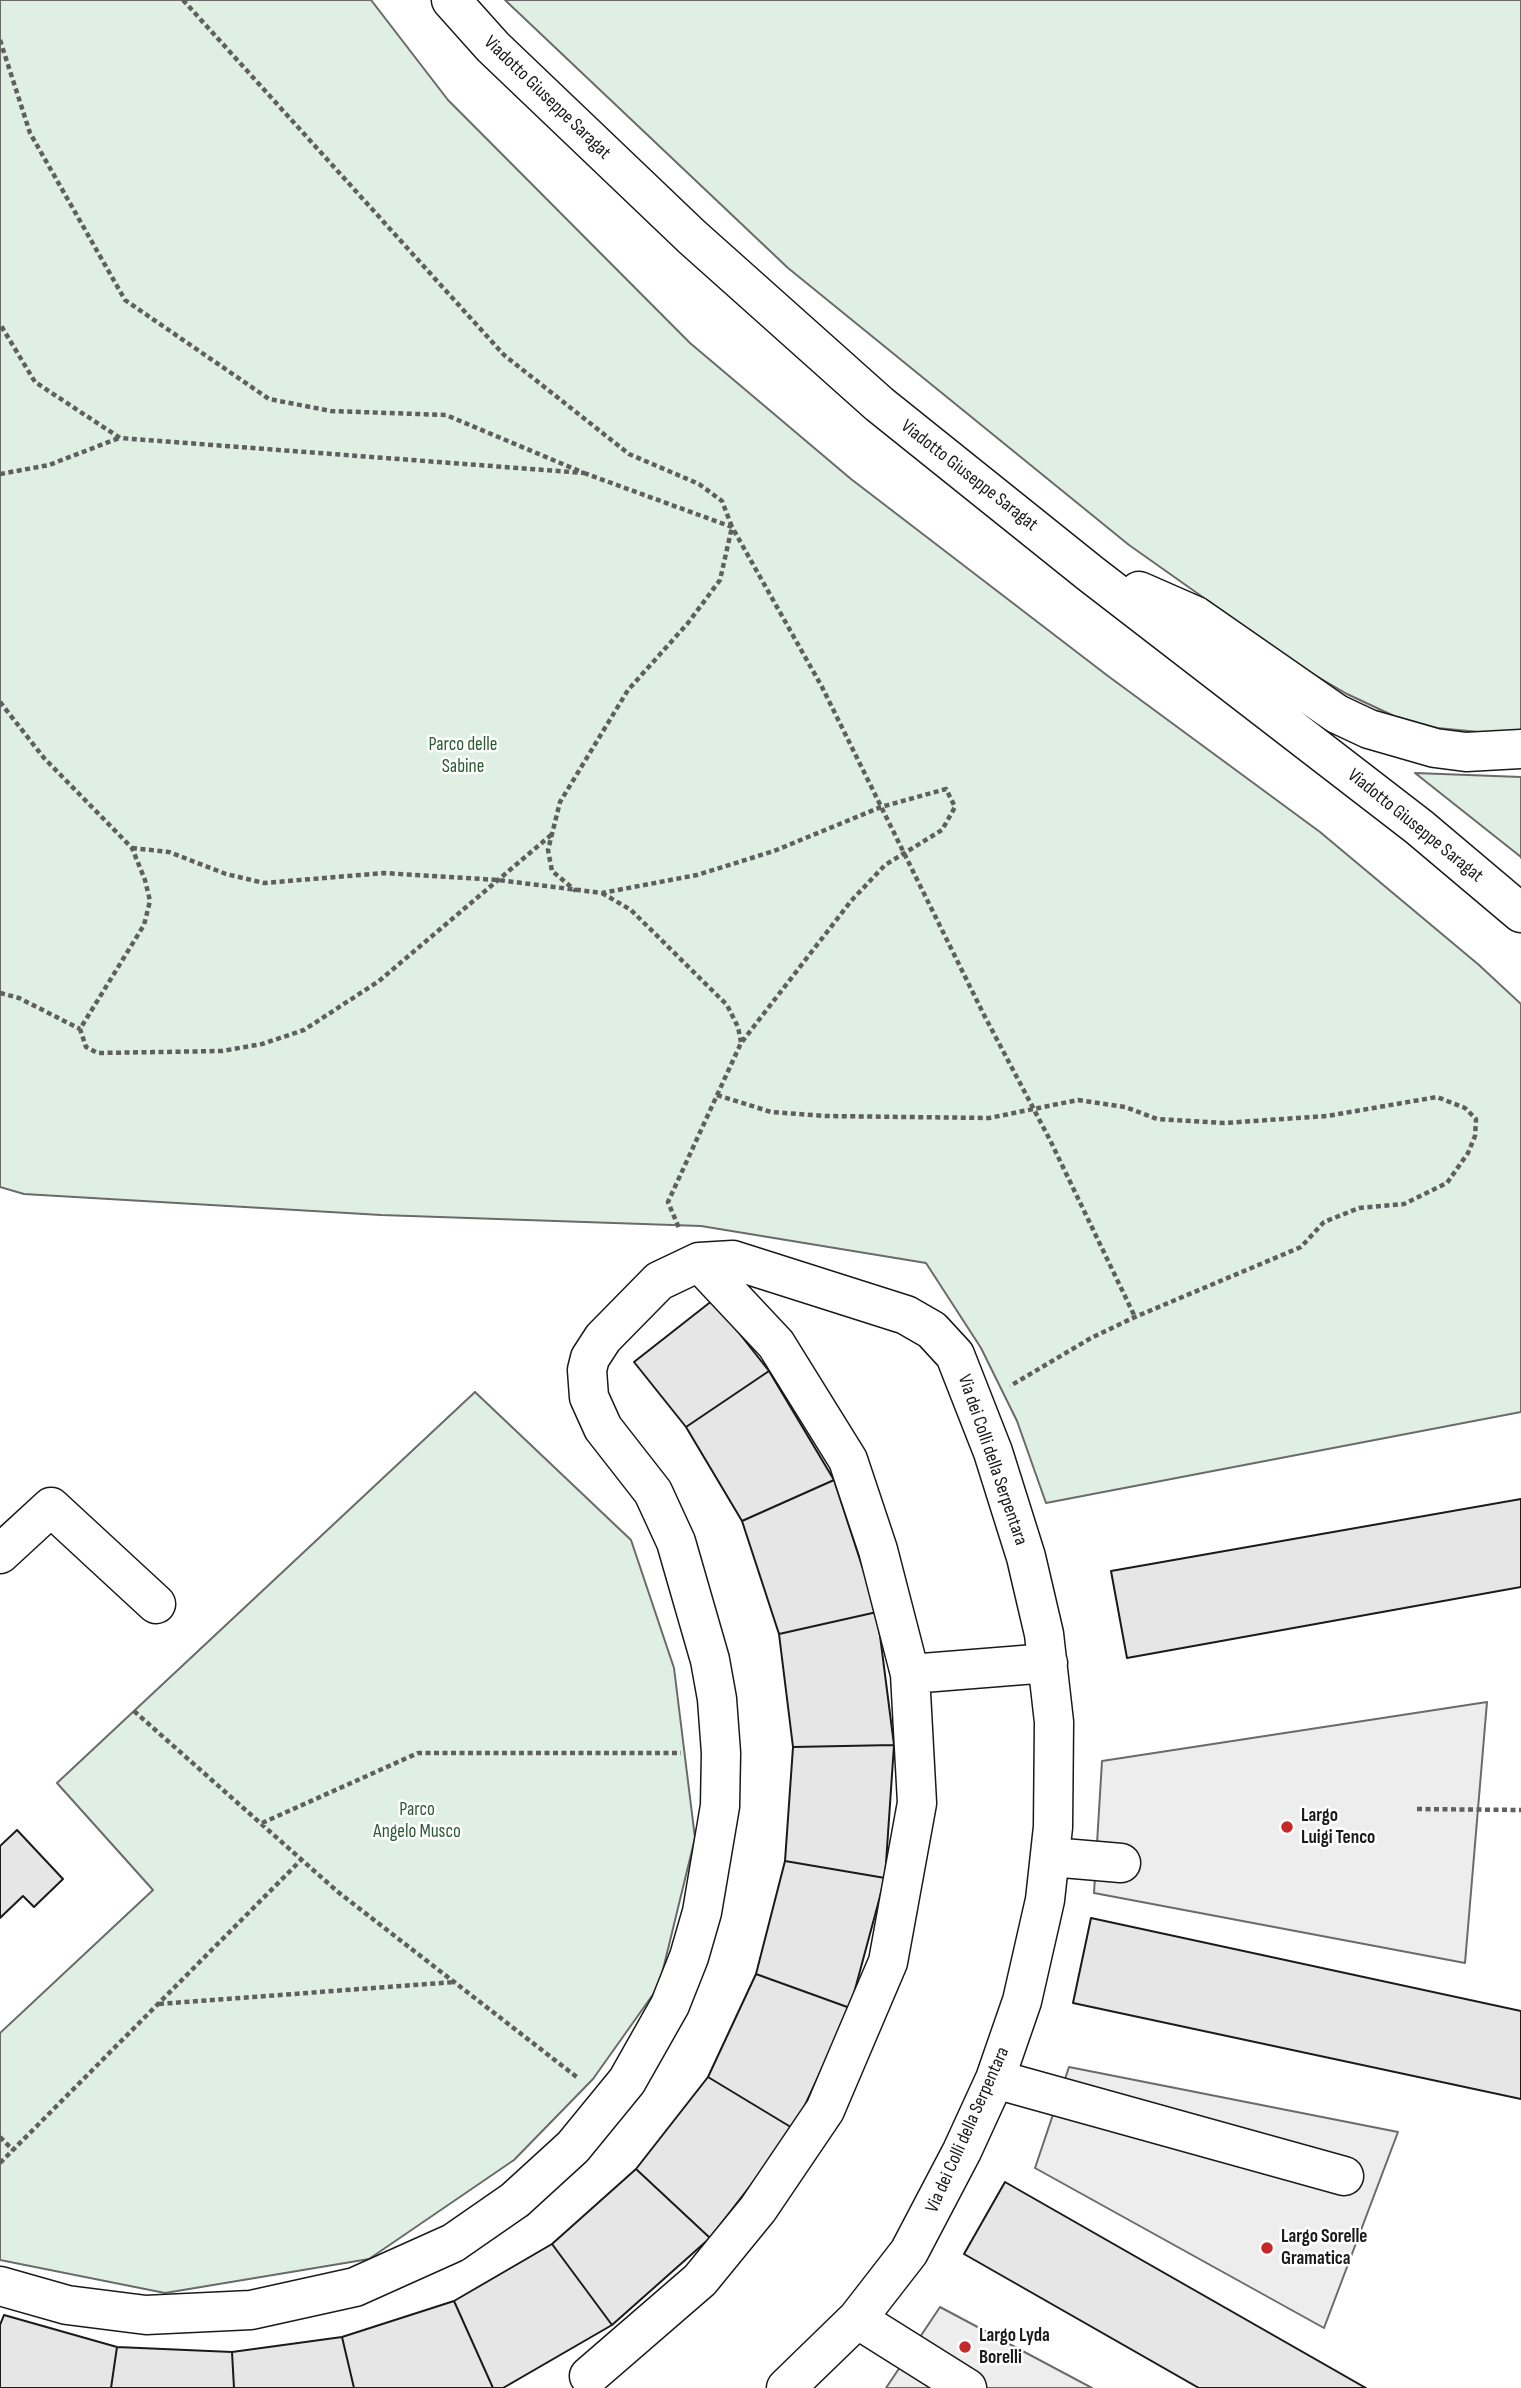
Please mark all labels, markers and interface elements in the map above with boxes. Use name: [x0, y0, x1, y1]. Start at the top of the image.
street label: Viadotto Giuseppe Saragat: [479, 32, 615, 164]
street label: Viadotto Giuseppe Saragat: [896, 415, 1042, 537]
park label: Parco delle Sabine: [429, 734, 497, 778]
street label: Viadotto Giuseppe Saragat: [1343, 764, 1487, 888]
street label: Via dei Colli della Serpentara: [952, 1372, 1032, 1548]
park label: Parco Angelo Musco: [373, 1799, 461, 1843]
place label: Largo Luigi Tenco: [1301, 1805, 1375, 1849]
marker: Largo Luigi Tenco: [1279, 1819, 1295, 1835]
street label: Via dei Colli della Serpentara: [921, 2044, 1015, 2216]
place label: Largo Sorelle Gramatica: [1281, 2226, 1367, 2270]
marker: Largo Sorelle Gramatica: [1259, 2240, 1275, 2256]
place label: Largo Lyda Borelli: [979, 2325, 1050, 2369]
marker: Largo Lyda Borelli: [957, 2339, 973, 2355]

